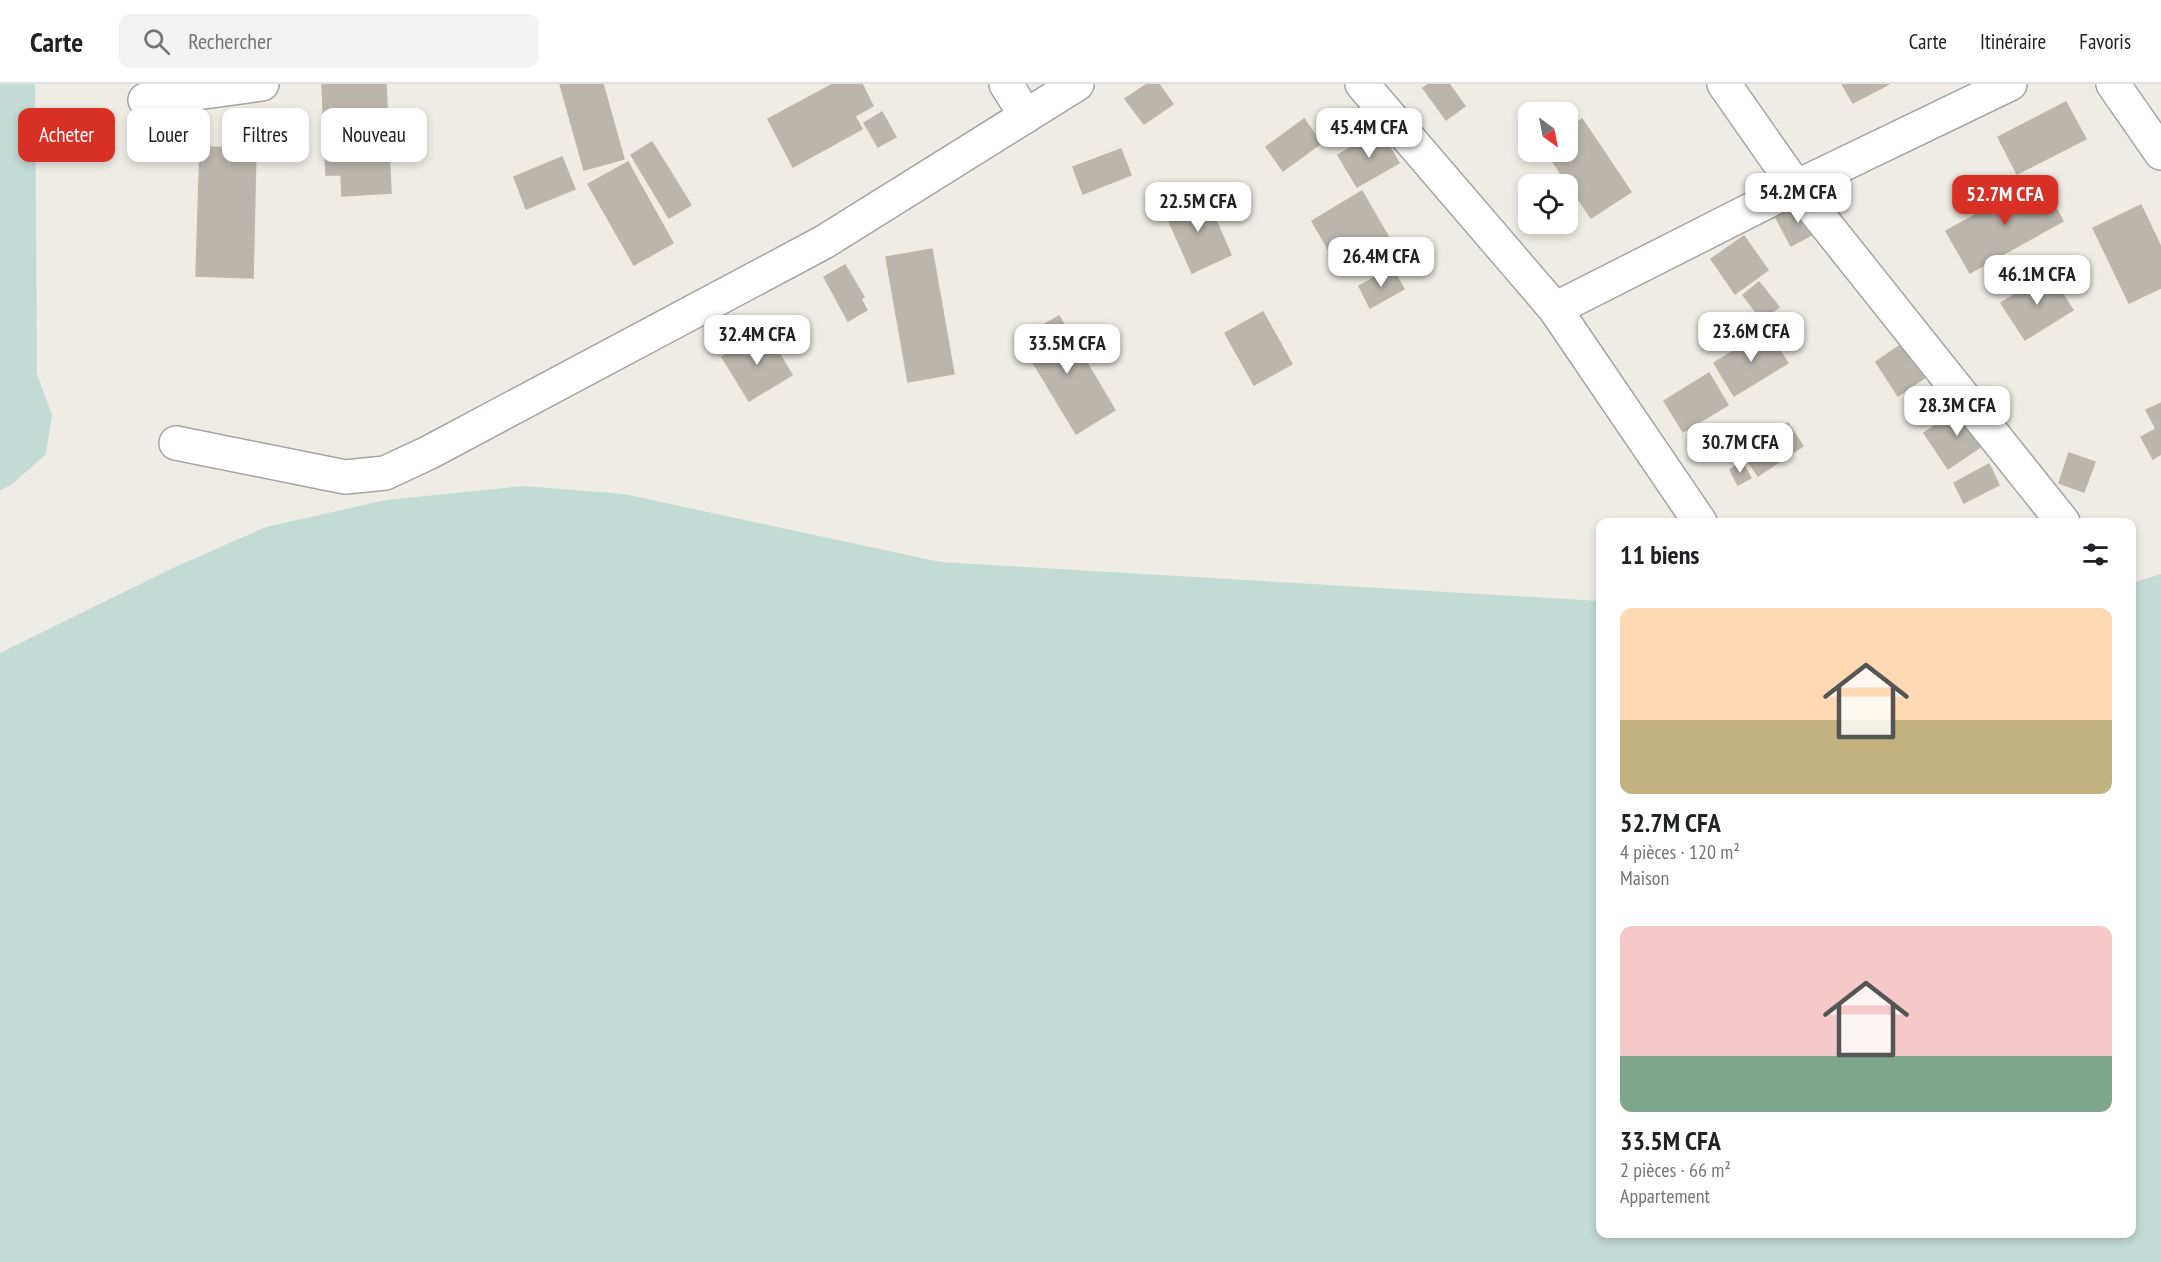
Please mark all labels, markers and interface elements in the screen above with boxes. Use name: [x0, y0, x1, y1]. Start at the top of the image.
search box: [119, 14, 539, 68]
text: Carte: [30, 23, 83, 60]
icon: search: [140, 25, 173, 58]
text: Rechercher: [188, 27, 272, 55]
text: Carte: [1909, 28, 1947, 55]
text: Itinéraire: [1980, 28, 2046, 55]
text: Favoris: [2079, 28, 2131, 55]
north arrow: [1518, 102, 1578, 162]
map controls: [1518, 102, 1578, 234]
chip: Acheter: [18, 108, 115, 162]
chip: Louer: [127, 108, 210, 162]
chip: Filtres: [222, 108, 309, 162]
chip: Nouveau: [321, 108, 427, 162]
pin: 45.4M CFA: [1300, 108, 1438, 159]
text: 45.4M CFA: [1330, 114, 1408, 140]
pin: 54.2M CFA: [1729, 173, 1867, 224]
button: locate: [1518, 174, 1578, 234]
pin: 52.7M CFA: [1936, 175, 2074, 226]
text: 54.2M CFA: [1759, 179, 1837, 205]
text: 52.7M CFA: [1966, 181, 2044, 207]
pin: 22.5M CFA: [1129, 182, 1267, 233]
text: 22.5M CFA: [1159, 188, 1237, 214]
pin: 26.4M CFA: [1312, 237, 1450, 288]
text: 26.4M CFA: [1342, 243, 1420, 269]
pin: 46.1M CFA: [1968, 255, 2106, 306]
text: 46.1M CFA: [1998, 261, 2076, 287]
pin: 23.6M CFA: [1682, 312, 1820, 363]
pin: 32.4M CFA: [688, 315, 826, 366]
text: 23.6M CFA: [1712, 318, 1790, 344]
text: 32.4M CFA: [718, 321, 796, 347]
pin: 33.5M CFA: [998, 324, 1136, 375]
text: 33.5M CFA: [1028, 330, 1106, 356]
pin: 28.3M CFA: [1888, 386, 2026, 437]
text: 28.3M CFA: [1918, 392, 1996, 418]
pin: 30.7M CFA: [1671, 423, 1809, 474]
text: 30.7M CFA: [1701, 429, 1779, 455]
text: 11 biens: [1620, 538, 1699, 571]
icon: filters: [2079, 538, 2112, 571]
icon: home: [1812, 647, 1920, 755]
text: 52.7M CFA: [1620, 806, 1721, 839]
text: 4 pièces · 120 m²: [1620, 839, 1740, 865]
text: Maison: [1620, 865, 1669, 891]
icon: home: [1812, 965, 1920, 1073]
text: 33.5M CFA: [1620, 1124, 1721, 1157]
text: 2 pièces · 66 m²: [1620, 1157, 1731, 1183]
text: Appartement: [1620, 1183, 1710, 1209]

